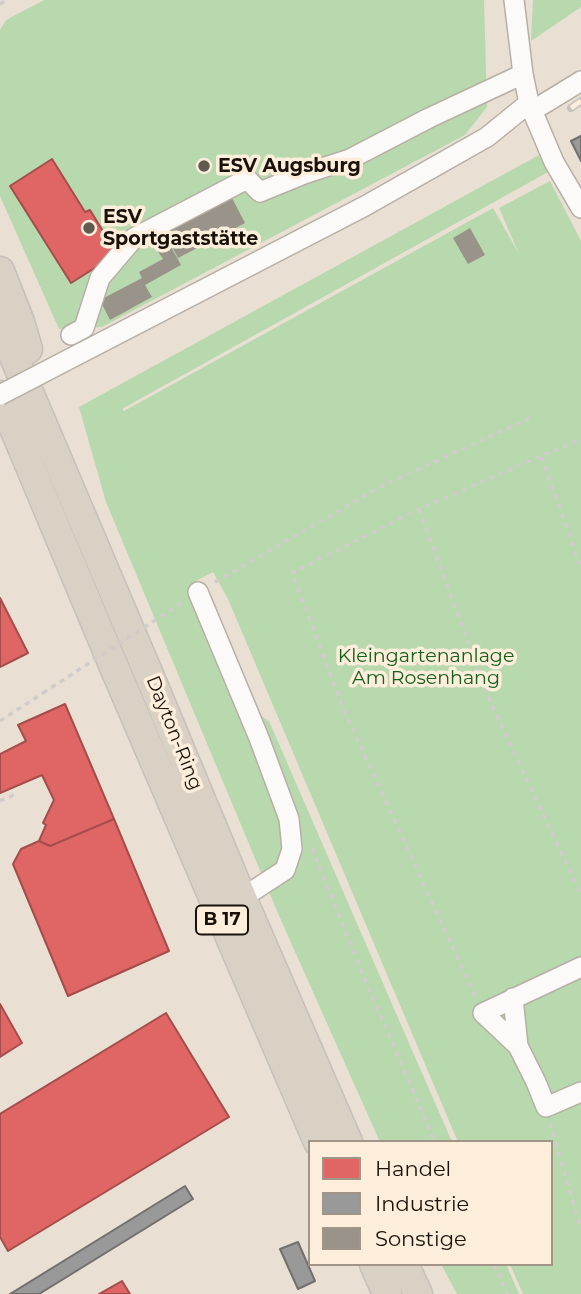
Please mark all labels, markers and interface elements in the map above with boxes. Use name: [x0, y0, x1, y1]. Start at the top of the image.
place label: ESV Augsburg: [218, 155, 361, 177]
marker: ESV Augsburg: [196, 158, 212, 174]
place label: ESV Sportgaststätte: [103, 206, 258, 250]
marker: ESV Sportgaststätte: [81, 220, 97, 236]
park label: Kleingartenanlage Am Rosenhang: [338, 645, 514, 689]
street label: Dayton-Ring: [141, 673, 207, 793]
road number: B 17: [196, 905, 248, 934]
legend: [308, 1140, 553, 1266]
text: Handel: [375, 1156, 451, 1181]
text: Industrie: [375, 1191, 469, 1216]
text: Sonstige: [375, 1226, 467, 1251]

